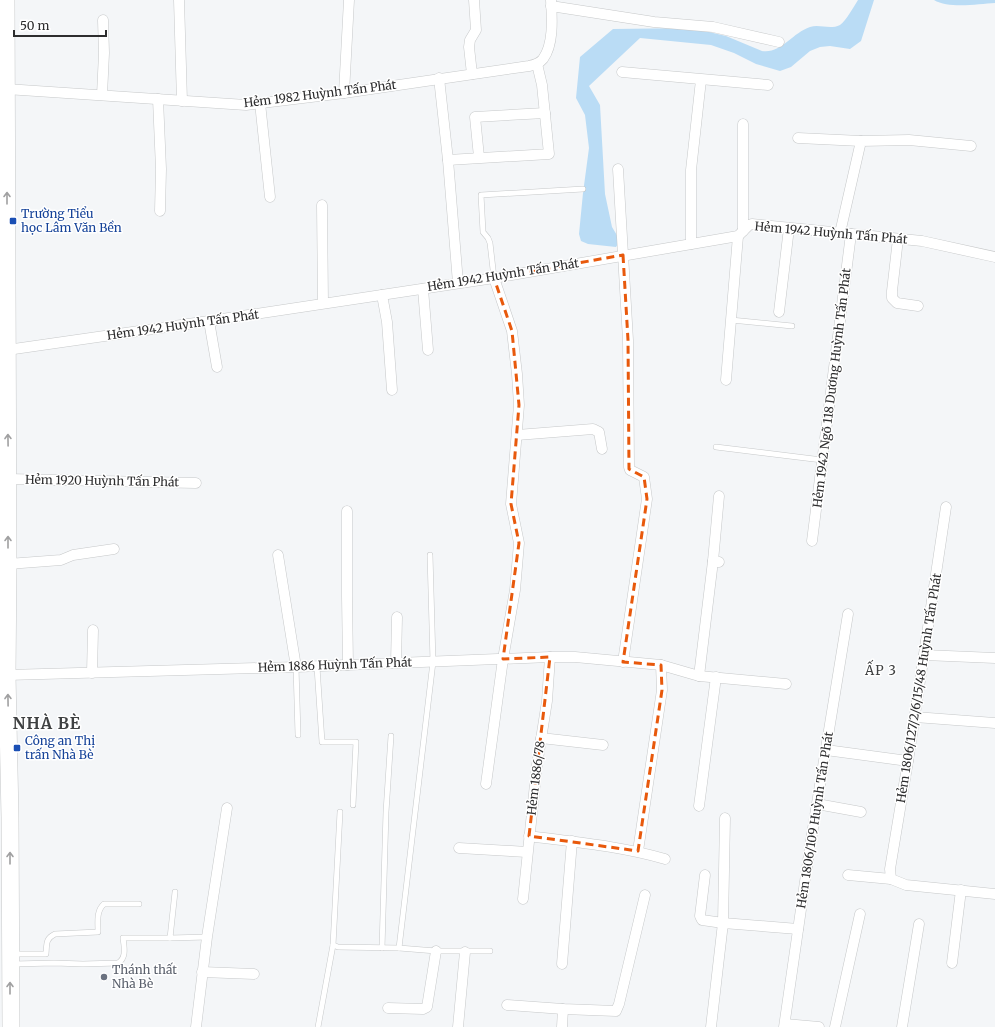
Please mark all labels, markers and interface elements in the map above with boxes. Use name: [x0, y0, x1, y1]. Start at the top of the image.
scale bar: [14, 12, 106, 38]
text: 50 m: [20, 18, 49, 33]
street label: Hẻm 1982 Huỳnh Tấn Phát: [243, 77, 397, 110]
one-way arrow: [3, 192, 11, 205]
place label: Trường Tiểu học Lâm Văn Bền: [21, 206, 122, 235]
marker: Trường Tiểu học Lâm Văn Bền: [8, 216, 18, 226]
street label: Hẻm 1942 Huỳnh Tấn Phát: [754, 218, 908, 247]
street label: Hẻm 1942 Huỳnh Tấn Phát: [426, 255, 580, 294]
street label: Hẻm 1942 Ngõ 118 Dương Huỳnh Tấn Phát: [809, 267, 854, 509]
street label: Hẻm 1942 Huỳnh Tấn Phát: [106, 306, 260, 343]
one-way arrow: [4, 434, 12, 447]
street label: Hẻm 1920 Huỳnh Tấn Phát: [25, 472, 179, 489]
one-way arrow: [4, 536, 12, 549]
street label: Hẻm 1806/127/2/6/15/48 Huỳnh Tấn Phát: [893, 572, 944, 804]
street label: Hẻm 1886 Huỳnh Tấn Phát: [258, 654, 413, 675]
district label: ẤP 3: [864, 659, 897, 679]
one-way arrow: [4, 694, 12, 707]
district label: NHÀ BÈ: [13, 713, 81, 733]
street label: Hẻm 1806/109 Huỳnh Tấn Phát: [793, 730, 836, 909]
place label: Công an Thị trấn Nhà Bè: [25, 733, 95, 762]
street label: Hẻm 1886/78: [523, 740, 548, 816]
marker: Công an Thị trấn Nhà Bè: [12, 743, 22, 753]
one-way arrow: [6, 852, 14, 865]
place label: Thánh thất Nhà Bè: [112, 962, 177, 991]
marker: Thánh thất Nhà Bè: [99, 972, 109, 982]
one-way arrow: [7, 982, 14, 995]

